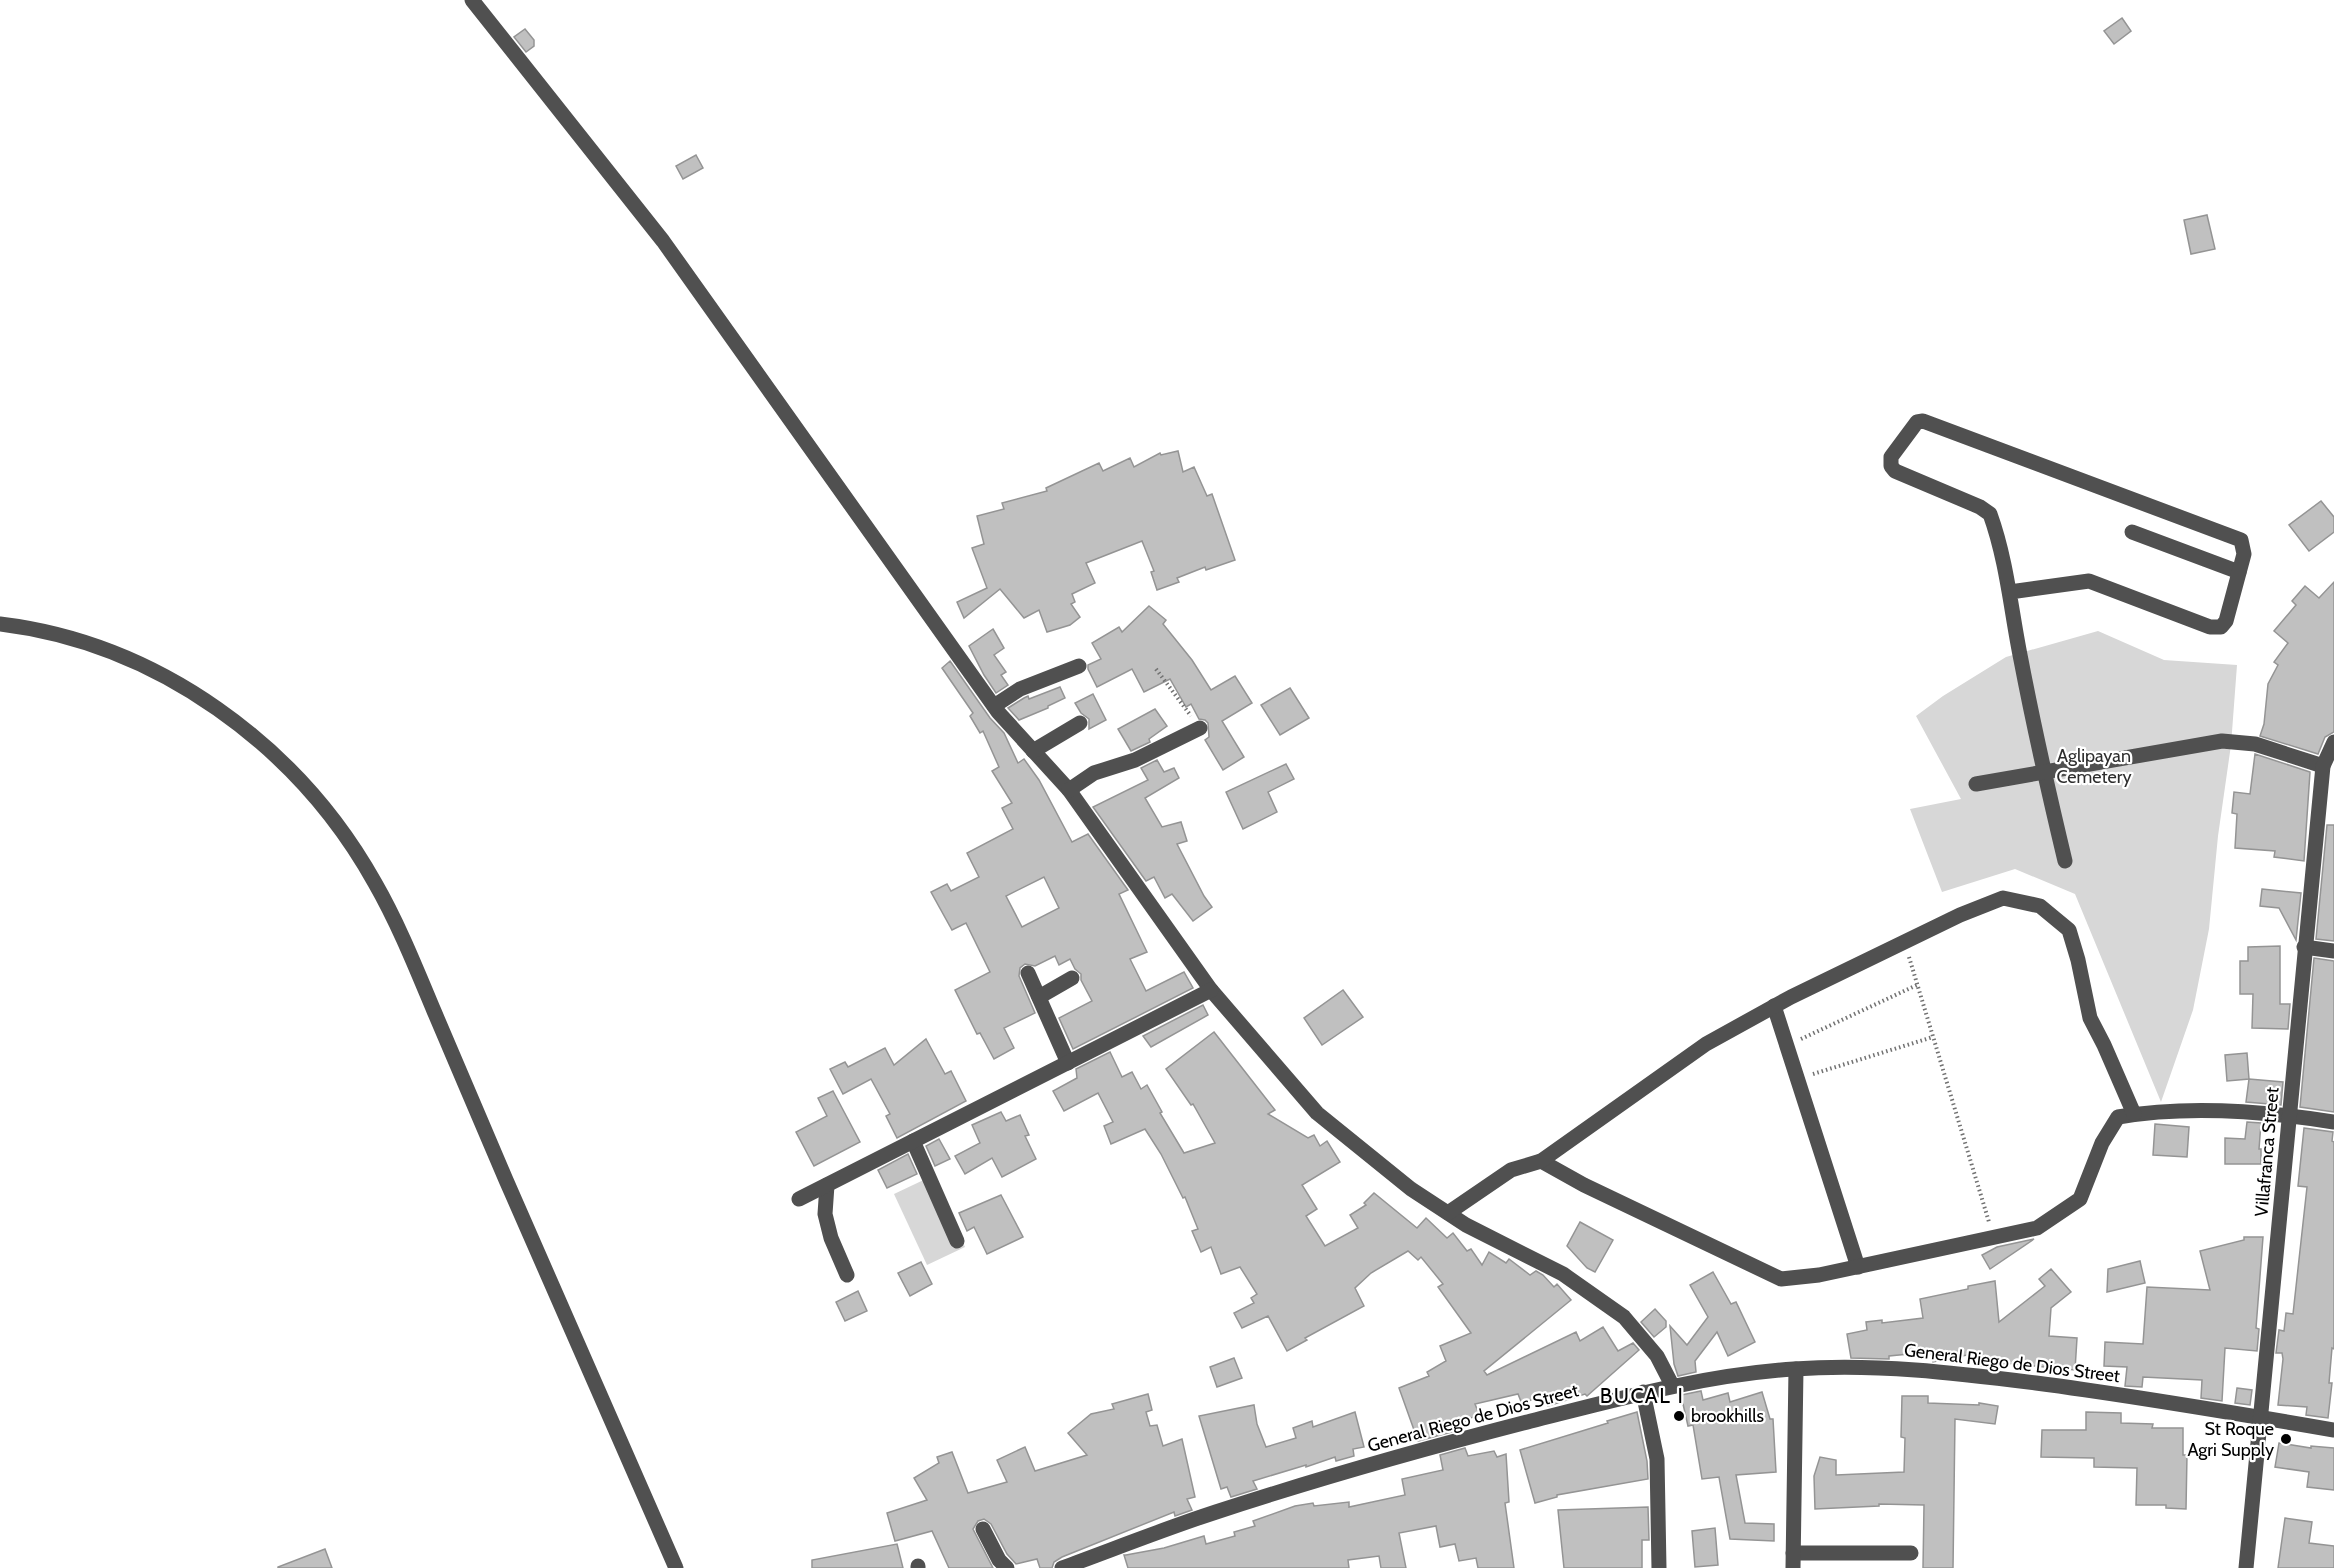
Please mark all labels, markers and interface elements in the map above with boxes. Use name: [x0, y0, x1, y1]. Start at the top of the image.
park label: Aglipayan Cemetery: [2056, 745, 2132, 788]
street label: Villafranca Street: [2250, 1086, 2284, 1218]
street label: General Riego de Dios Street: [1903, 1339, 2121, 1387]
street label: General Riego de Dios Street: [1365, 1379, 1581, 1457]
district label: BUCAL I: [1600, 1383, 1684, 1408]
place label: brookhills: [1691, 1405, 1764, 1427]
marker: brookhills: [1672, 1409, 1686, 1423]
place label: St Roque Agri Supply: [2187, 1418, 2274, 1461]
marker: St Roque Agri Supply: [2279, 1432, 2293, 1446]

